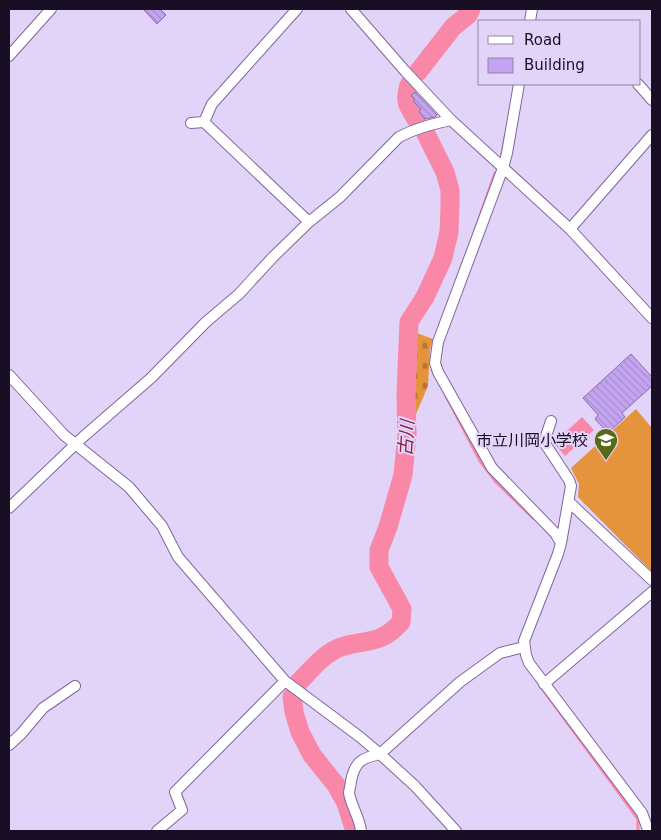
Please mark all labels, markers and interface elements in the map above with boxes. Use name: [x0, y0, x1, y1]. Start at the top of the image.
legend: [478, 20, 641, 85]
text: Road: [524, 31, 562, 49]
text: Building: [524, 56, 585, 74]
water label: 古川: [394, 417, 418, 457]
school or university icon: 市立川岡小学校: [593, 427, 619, 461]
place label: 市立川岡小学校: [476, 431, 588, 450]

